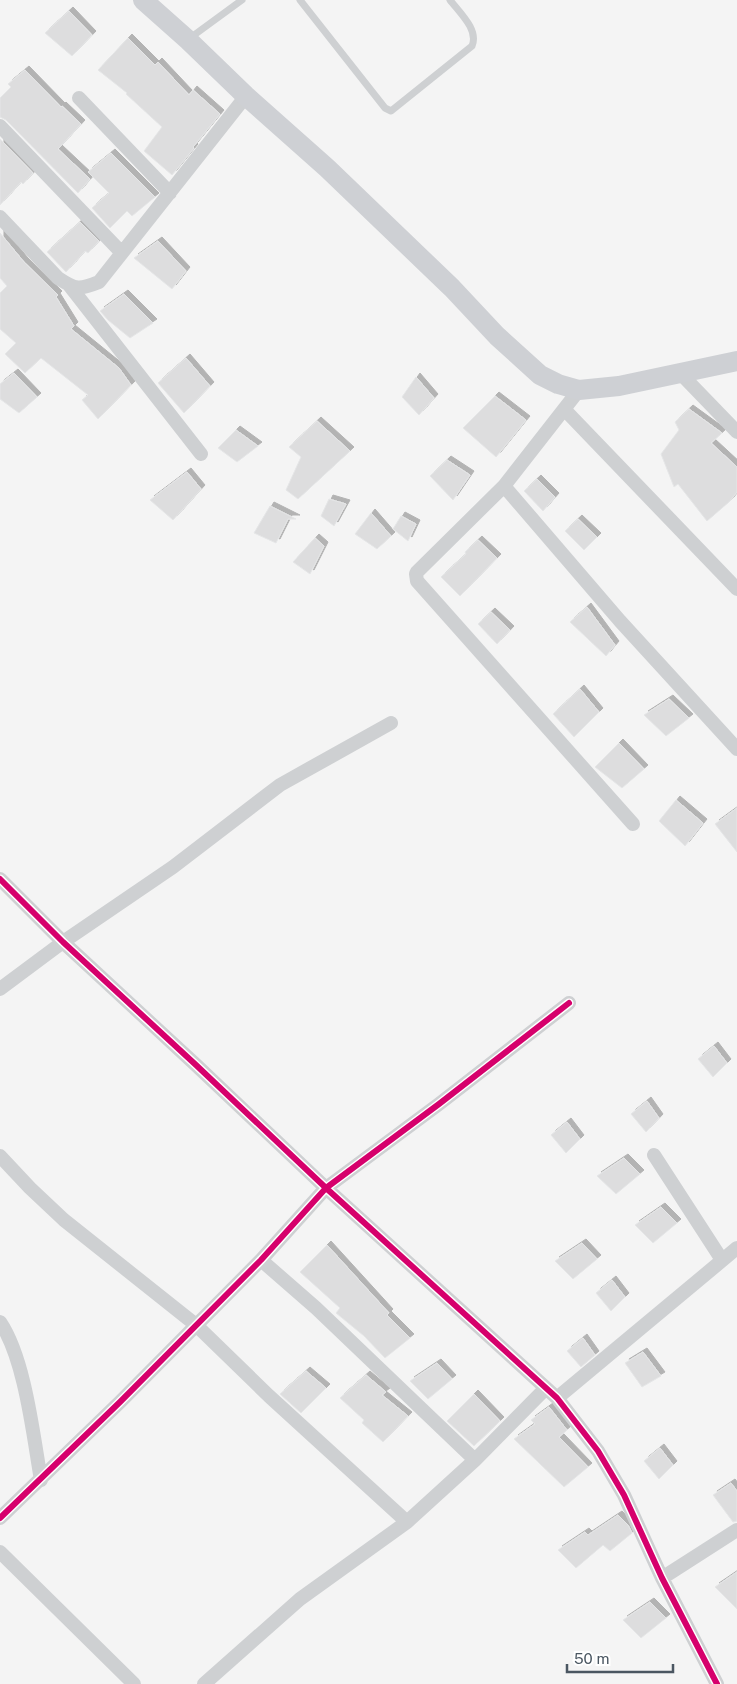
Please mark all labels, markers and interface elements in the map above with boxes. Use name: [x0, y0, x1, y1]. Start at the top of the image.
scale bar: [567, 1642, 673, 1674]
text: 50 m: [574, 1650, 609, 1667]

